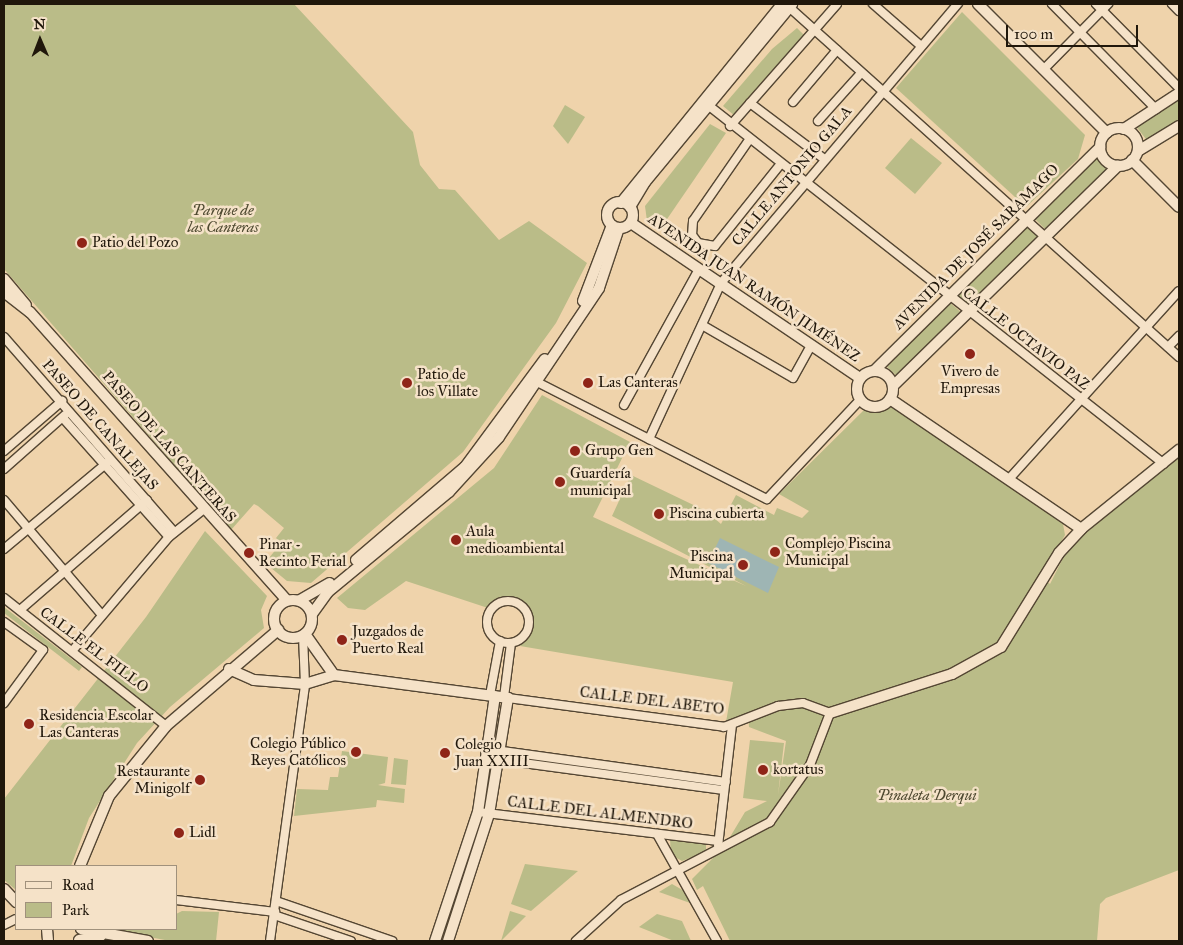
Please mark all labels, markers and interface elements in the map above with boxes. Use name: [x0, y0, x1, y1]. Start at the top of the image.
north arrow: [15, 15, 65, 65]
scale bar: [1008, 15, 1140, 47]
text: N: [34, 16, 46, 33]
text: 100 m: [1014, 25, 1053, 43]
street label: CALLE ANTONIO GALA: [728, 102, 856, 250]
street label: AVENIDA DE JOSÉ SARAMAGO: [890, 161, 1062, 333]
park label: Parque de las Canteras: [187, 201, 259, 236]
street label: AVENIDA JUAN RAMÓN JIMÉNEZ: [644, 210, 864, 366]
place label: Patio del Pozo: [92, 234, 178, 252]
marker: Patio del Pozo: [76, 237, 88, 249]
street label: CALLE OCTAVIO PAZ: [959, 284, 1093, 394]
marker: Vivero de Empresas: [964, 348, 976, 360]
street label: PASEO DE CANALEJAS: [38, 356, 162, 494]
place label: Vivero de Empresas: [940, 362, 1000, 397]
place label: Patio de los Villate: [417, 365, 478, 400]
street label: PASEO DE LAS CANTERAS: [98, 368, 240, 526]
place label: Las Canteras: [598, 374, 678, 392]
marker: Patio de los Villate: [401, 377, 413, 389]
marker: Las Canteras: [582, 377, 594, 389]
place label: Grupo Gen: [585, 442, 653, 460]
marker: Grupo Gen: [569, 445, 581, 457]
place label: Guardería municipal: [570, 464, 631, 499]
marker: Guardería municipal: [554, 476, 566, 488]
place label: Piscina cubierta: [669, 505, 764, 523]
marker: Piscina cubierta: [653, 508, 665, 520]
place label: Aula medioambiental: [466, 522, 564, 557]
marker: Aula medioambiental: [450, 534, 462, 546]
place label: Complejo Piscina Municipal: [785, 534, 891, 569]
place label: Pinar - Recinto Ferial: [259, 535, 346, 570]
marker: Complejo Piscina Municipal: [769, 546, 781, 558]
marker: Pinar - Recinto Ferial: [243, 547, 255, 559]
place label: Piscina Municipal: [669, 547, 733, 582]
marker: Piscina Municipal: [737, 559, 749, 571]
street label: CALLE EL FILLO: [36, 603, 152, 697]
place label: Juzgados de Puerto Real: [352, 622, 424, 657]
marker: Juzgados de Puerto Real: [336, 634, 348, 646]
street label: CALLE DEL ABETO: [579, 683, 725, 719]
place label: Residencia Escolar Las Canteras: [39, 706, 153, 741]
marker: Residencia Escolar Las Canteras: [23, 718, 35, 730]
place label: Colegio Público Reyes Católicos: [250, 734, 346, 769]
place label: Colegio Juan XXIII: [455, 735, 529, 770]
marker: Colegio Público Reyes Católicos: [350, 746, 362, 758]
marker: Colegio Juan XXIII: [439, 747, 451, 759]
place label: kortatus: [773, 761, 823, 779]
place label: Restaurante Minigolf: [117, 762, 190, 797]
marker: kortatus: [757, 764, 769, 776]
marker: Restaurante Minigolf: [194, 774, 206, 786]
park label: Pinaleta Derqui: [877, 787, 977, 805]
street label: CALLE DEL ALMENDRO: [506, 793, 694, 833]
place label: Lidl: [189, 824, 216, 842]
marker: Lidl: [173, 827, 185, 839]
legend: [15, 865, 178, 930]
text: Road: [62, 876, 94, 894]
text: Park: [62, 901, 89, 919]

